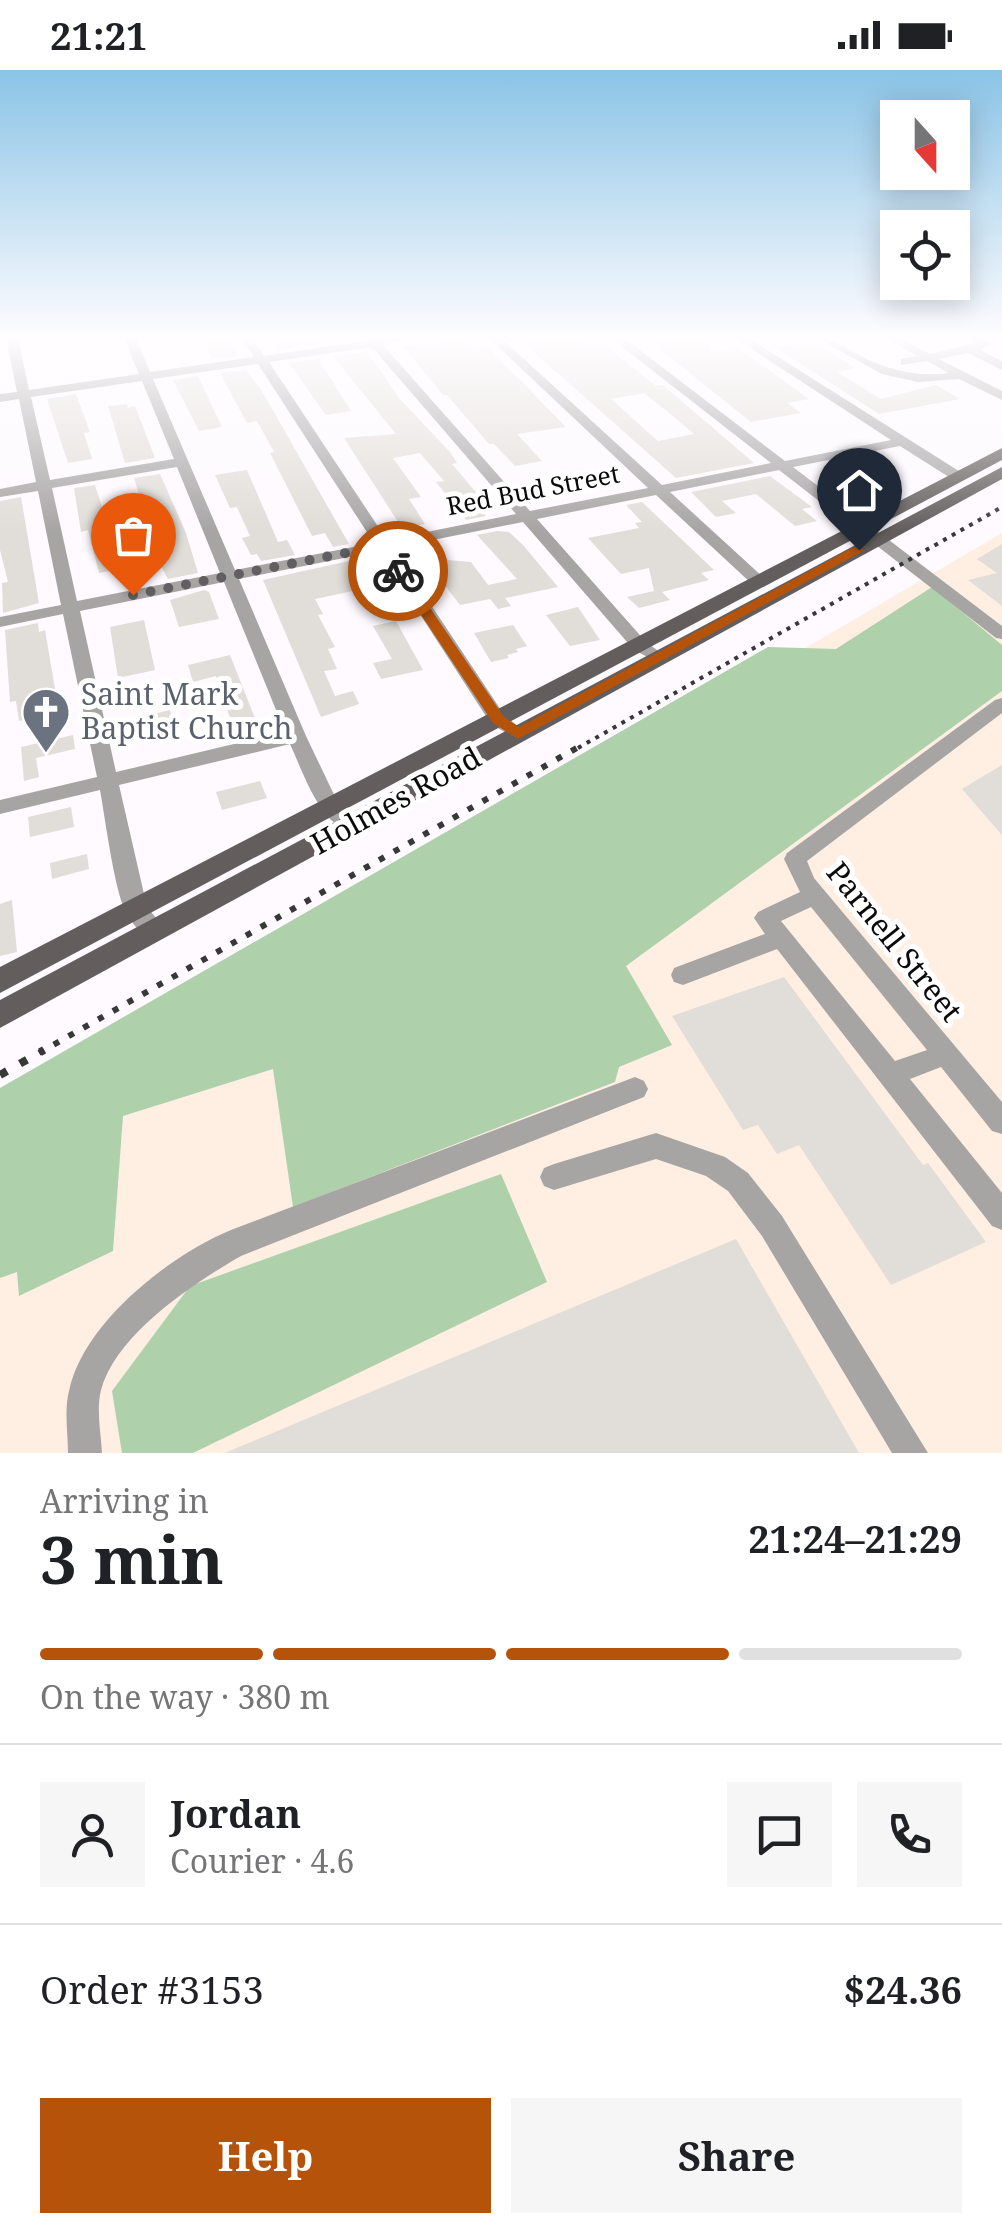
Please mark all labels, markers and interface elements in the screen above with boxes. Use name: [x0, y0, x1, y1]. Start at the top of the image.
text: 21:21: [50, 9, 147, 61]
north arrow: [880, 100, 970, 190]
map controls: [880, 100, 970, 300]
button: locate: [880, 210, 970, 300]
pin: [817, 448, 902, 551]
street label: Red Bud Street: [443, 456, 622, 522]
icon: home: [832, 463, 887, 518]
pin: [91, 493, 176, 596]
icon: bag: [106, 508, 161, 563]
courier: [348, 521, 448, 621]
icon: bike: [371, 544, 426, 599]
place label: Saint Mark Baptist Church: [81, 673, 292, 748]
church icon: Saint Mark Baptist Church: [20, 686, 72, 754]
street label: Holmes Road: [303, 736, 488, 863]
street label: Parnell Street: [818, 853, 972, 1030]
text: Arriving in: [40, 1479, 209, 1522]
text: 21:24–21:29: [748, 1512, 962, 1564]
text: 3 min: [40, 1515, 224, 1603]
text: On the way · 380 m: [40, 1675, 330, 1718]
button: person: [40, 1782, 145, 1887]
button: chat: [727, 1782, 832, 1887]
button: phone: [857, 1782, 962, 1887]
text: Jordan: [170, 1787, 301, 1839]
text: Courier · 4.6: [170, 1839, 354, 1882]
text: Order #3153: [40, 1963, 264, 2015]
text: $24.36: [843, 1963, 962, 2015]
button: Help: [40, 2098, 491, 2213]
button: Share: [511, 2098, 962, 2213]

